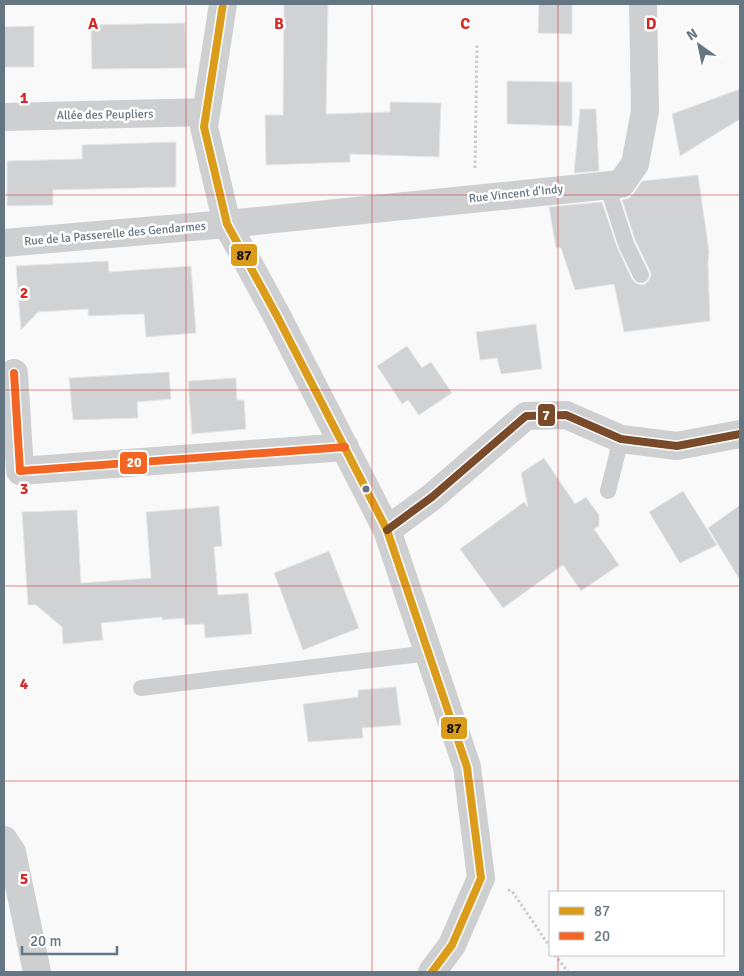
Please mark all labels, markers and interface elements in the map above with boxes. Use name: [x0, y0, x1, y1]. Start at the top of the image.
text: A: [88, 14, 99, 34]
text: B: [274, 14, 284, 34]
text: C: [460, 14, 470, 34]
text: D: [646, 14, 657, 34]
north arrow: [674, 20, 724, 70]
text: N: [683, 25, 701, 44]
text: 1: [20, 88, 29, 108]
street label: Allée des Peupliers: [57, 107, 153, 123]
street label: Rue Vincent d'Indy: [468, 182, 564, 206]
street label: Rue de la Passerelle des Gendarmes: [24, 219, 206, 249]
line badge: 87: [230, 243, 258, 267]
text: 87: [236, 247, 252, 264]
text: 2: [20, 283, 28, 303]
line badge: 7: [537, 403, 556, 427]
text: 7: [542, 407, 550, 424]
line badge: 20: [119, 451, 148, 475]
text: 20: [126, 454, 142, 471]
text: 3: [20, 479, 28, 499]
unlabelled marker: [361, 484, 371, 494]
text: 4: [20, 674, 29, 694]
line badge: 87: [440, 716, 468, 740]
text: 87: [446, 720, 462, 737]
text: 5: [20, 869, 28, 889]
legend: [549, 891, 724, 956]
text: 87: [594, 902, 610, 920]
scale bar: [22, 924, 118, 956]
text: 20: [594, 927, 610, 945]
text: 20 m: [30, 932, 61, 950]

